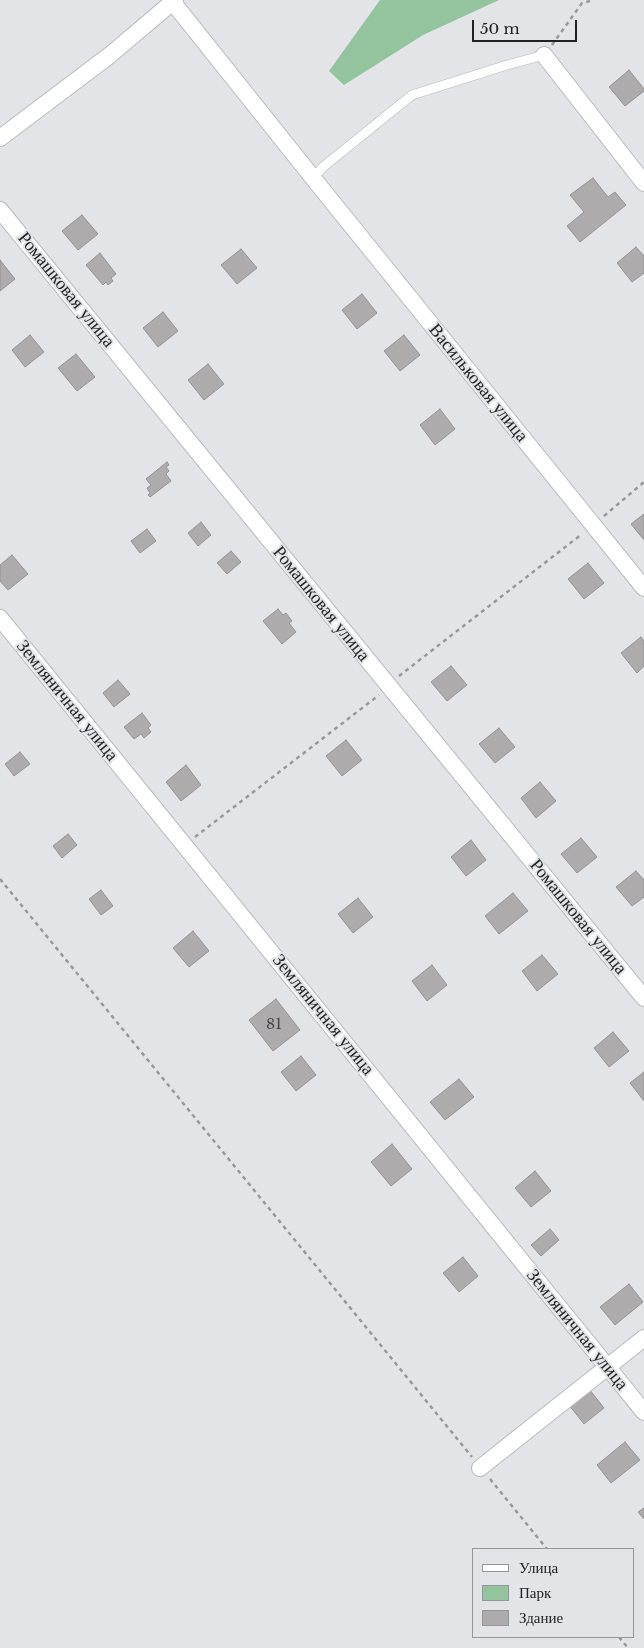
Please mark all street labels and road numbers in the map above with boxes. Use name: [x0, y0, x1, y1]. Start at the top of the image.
street label: Ромашковая улица: [13, 228, 119, 352]
street label: Васильковая улица: [424, 320, 532, 446]
street label: Ромашковая улица: [268, 542, 374, 666]
street label: Земляничная улица: [12, 636, 122, 766]
street label: Ромашковая улица: [525, 855, 631, 979]
street label: Земляничная улица: [268, 950, 378, 1080]
street label: Земляничная улица: [522, 1265, 632, 1395]

